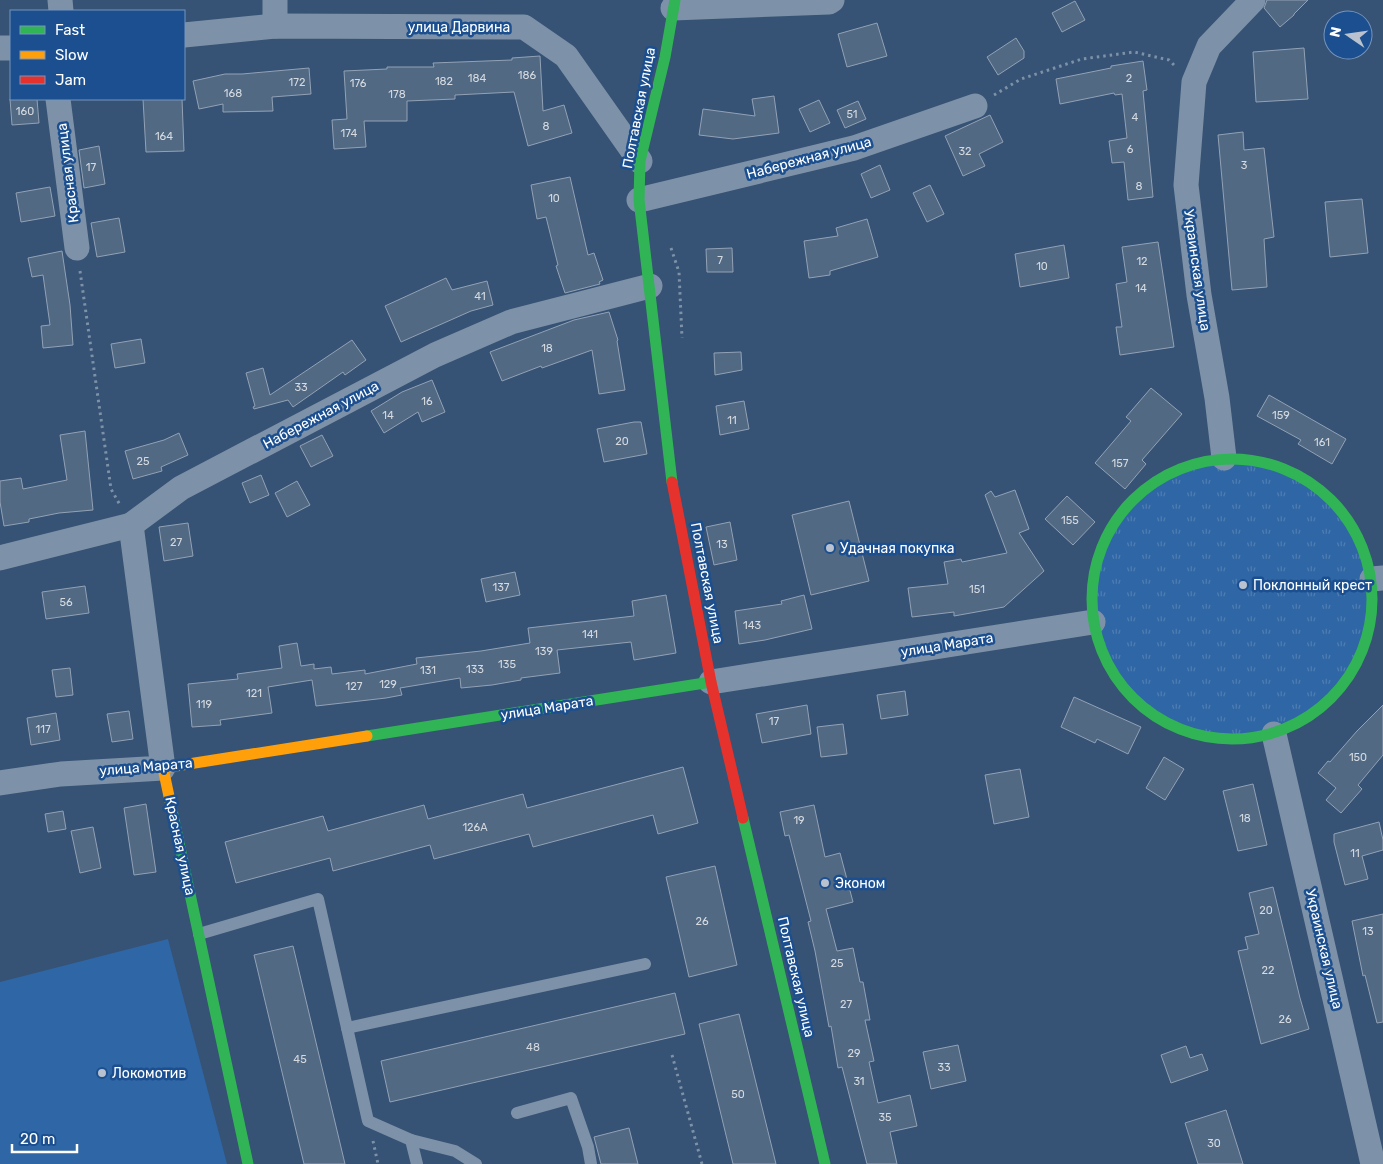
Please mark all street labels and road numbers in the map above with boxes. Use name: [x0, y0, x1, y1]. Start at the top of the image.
street label: улица Дарвина: [408, 19, 510, 36]
street label: Полтавская улица: [619, 46, 659, 170]
street label: Красная улица: [53, 122, 83, 224]
street label: Набережная улица: [745, 133, 873, 183]
street label: Украинская улица: [1180, 208, 1214, 332]
street label: Набережная улица: [260, 377, 382, 453]
street label: Полтавская улица: [687, 521, 727, 645]
street label: улица Марата: [899, 629, 995, 661]
street label: улица Марата: [499, 692, 595, 724]
street label: улица Марата: [99, 754, 193, 780]
street label: Красная улица: [161, 795, 199, 897]
street label: Украинская улица: [1302, 887, 1346, 1011]
street label: Полтавская улица: [774, 915, 818, 1039]

